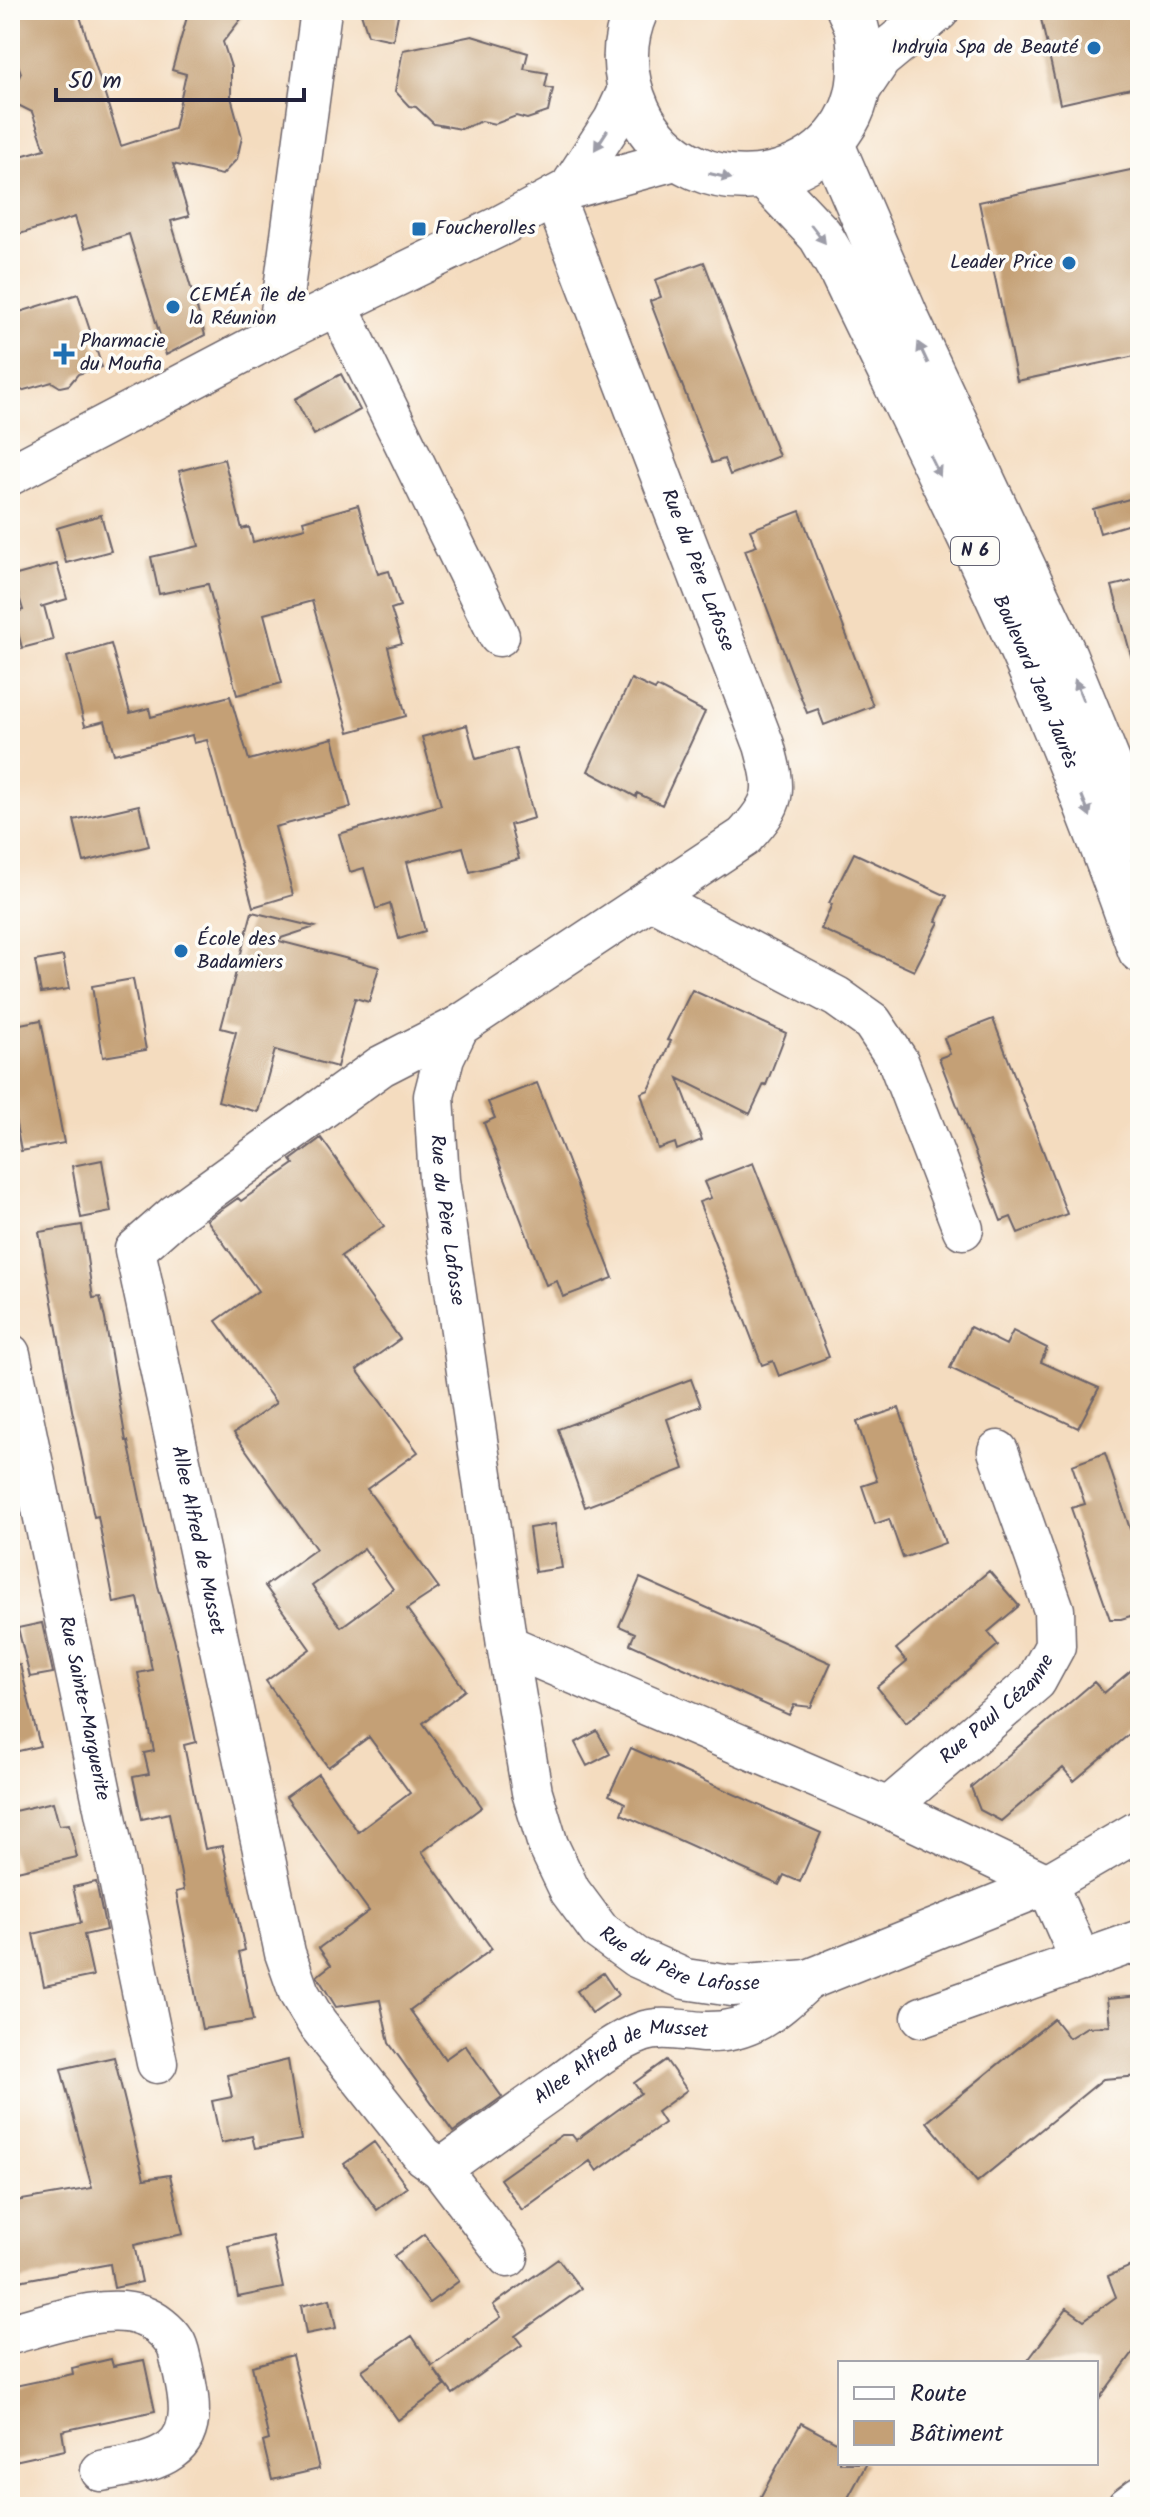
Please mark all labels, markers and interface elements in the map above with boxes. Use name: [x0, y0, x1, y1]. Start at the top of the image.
place label: Indryia Spa de Beauté: [891, 32, 1079, 64]
marker: Indryia Spa de Beauté: [1085, 39, 1103, 57]
scale bar: [56, 52, 304, 102]
text: 50 m: [68, 62, 122, 101]
one-way arrow: [594, 129, 609, 150]
one-way arrow: [708, 170, 733, 183]
place label: Foucherolles: [435, 213, 536, 245]
marker: Foucherolles: [410, 220, 428, 238]
one-way arrow: [809, 224, 825, 244]
place label: Leader Price: [950, 247, 1053, 279]
marker: Leader Price: [1060, 254, 1078, 272]
place label: CEMÉA île de la Réunion: [189, 280, 306, 335]
marker: CEMÉA île de la Réunion: [164, 298, 182, 316]
place label: Pharmacie du Moufia: [80, 326, 166, 381]
one-way arrow: [916, 341, 929, 364]
marker: Pharmacie du Moufia: [55, 345, 73, 363]
one-way arrow: [928, 454, 942, 478]
street label: Rue du Père Lafosse: [651, 484, 743, 657]
road number: N 6: [951, 537, 999, 565]
street label: Boulevard Jean Jaurès: [983, 590, 1086, 774]
one-way arrow: [1072, 678, 1085, 702]
one-way arrow: [1080, 794, 1093, 818]
place label: École des Badamiers: [197, 924, 284, 979]
marker: École des Badamiers: [172, 942, 190, 960]
street label: Rue du Père Lafosse: [420, 1134, 473, 1308]
street label: Allee Alfred de Musset: [161, 1443, 233, 1638]
street label: Rue Sainte-Marguerite: [49, 1613, 118, 1804]
street label: Rue Paul Cézanne: [933, 1649, 1064, 1773]
street label: Rue du Père Lafosse: [592, 1919, 761, 2002]
street label: Allee Alfred de Musset: [527, 2012, 709, 2113]
legend: [838, 2361, 1098, 2465]
text: Route: [910, 2375, 967, 2414]
text: Bâtiment: [910, 2415, 1004, 2454]

